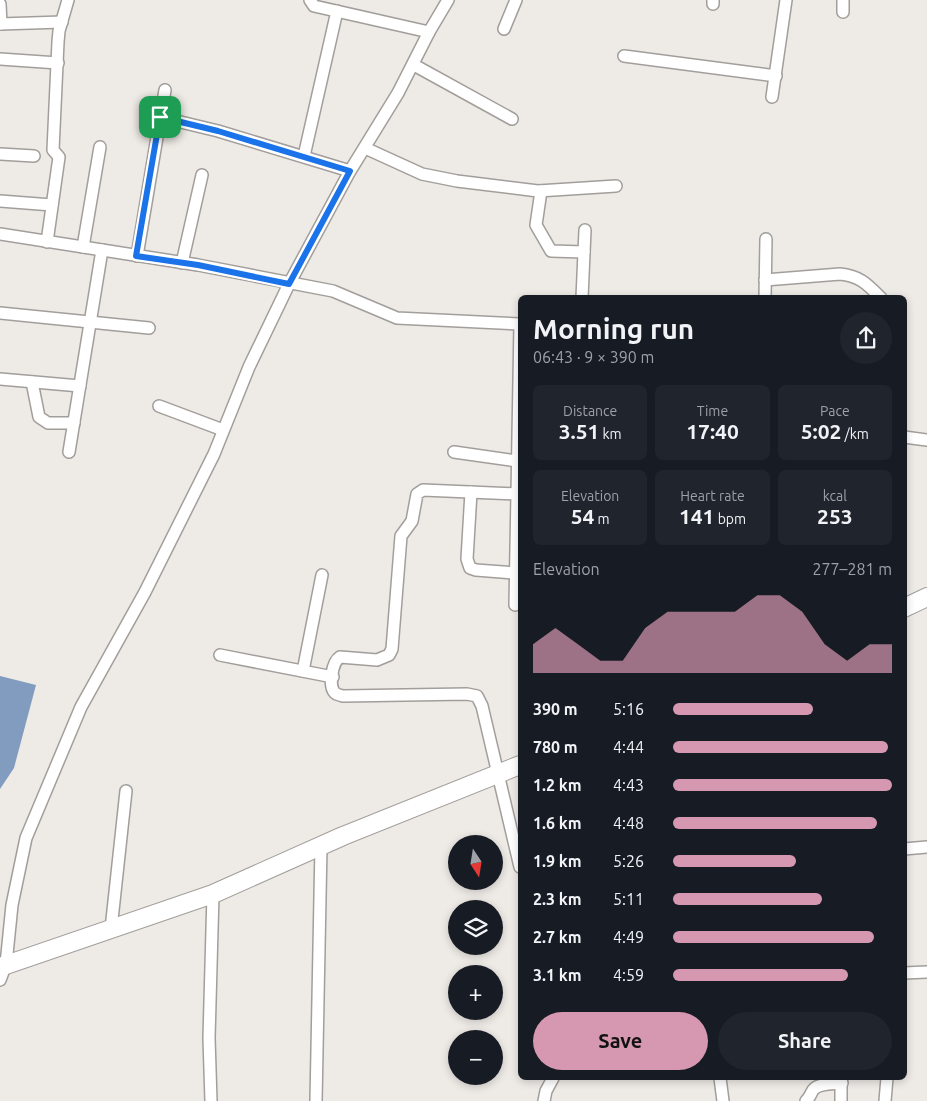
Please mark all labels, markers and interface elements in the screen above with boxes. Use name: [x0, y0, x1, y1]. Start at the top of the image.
pin: [139, 96, 181, 138]
icon: arrive: [146, 103, 174, 131]
button: share: [840, 312, 892, 364]
text: Morning run: [533, 313, 694, 344]
text: 06:43 · 9 × 390 m: [533, 348, 654, 366]
text: Distance: [563, 403, 617, 419]
text: Time: [697, 403, 728, 419]
text: Pace: [820, 403, 850, 419]
text: 3.51: [559, 419, 599, 443]
text: 17:40: [686, 419, 739, 443]
text: 5:02: [801, 419, 841, 443]
text: km: [599, 426, 622, 442]
text: /km: [841, 426, 869, 442]
text: Elevation: [561, 488, 619, 504]
text: Heart rate: [680, 488, 745, 504]
text: kcal: [823, 488, 847, 504]
text: 54: [571, 504, 594, 528]
text: 141: [679, 504, 714, 528]
text: 253: [817, 504, 853, 528]
text: m: [594, 511, 610, 527]
text: bpm: [714, 511, 746, 527]
text: Elevation: [533, 560, 600, 578]
text: 277–281 m: [812, 560, 892, 578]
text: 390 m: [533, 700, 578, 718]
text: 5:16: [613, 700, 644, 718]
text: 780 m: [533, 738, 578, 756]
text: 4:44: [613, 738, 644, 756]
text: 1.2 km: [533, 776, 582, 794]
text: 4:43: [613, 776, 644, 794]
text: 1.6 km: [533, 814, 582, 832]
text: 4:48: [613, 814, 644, 832]
north arrow: [448, 835, 502, 890]
map controls: [448, 835, 503, 1085]
text: 1.9 km: [533, 852, 582, 870]
text: 5:26: [613, 852, 644, 870]
text: 2.3 km: [533, 890, 582, 908]
text: 5:11: [613, 890, 644, 908]
button: layers: [448, 900, 503, 955]
text: 2.7 km: [533, 928, 582, 946]
text: 4:49: [613, 928, 644, 946]
button: +: [448, 965, 503, 1020]
text: 3.1 km: [533, 966, 582, 984]
text: 4:59: [613, 966, 644, 984]
button: Save: [533, 1012, 708, 1070]
button: Share: [718, 1012, 892, 1070]
button: −: [448, 1030, 503, 1085]

